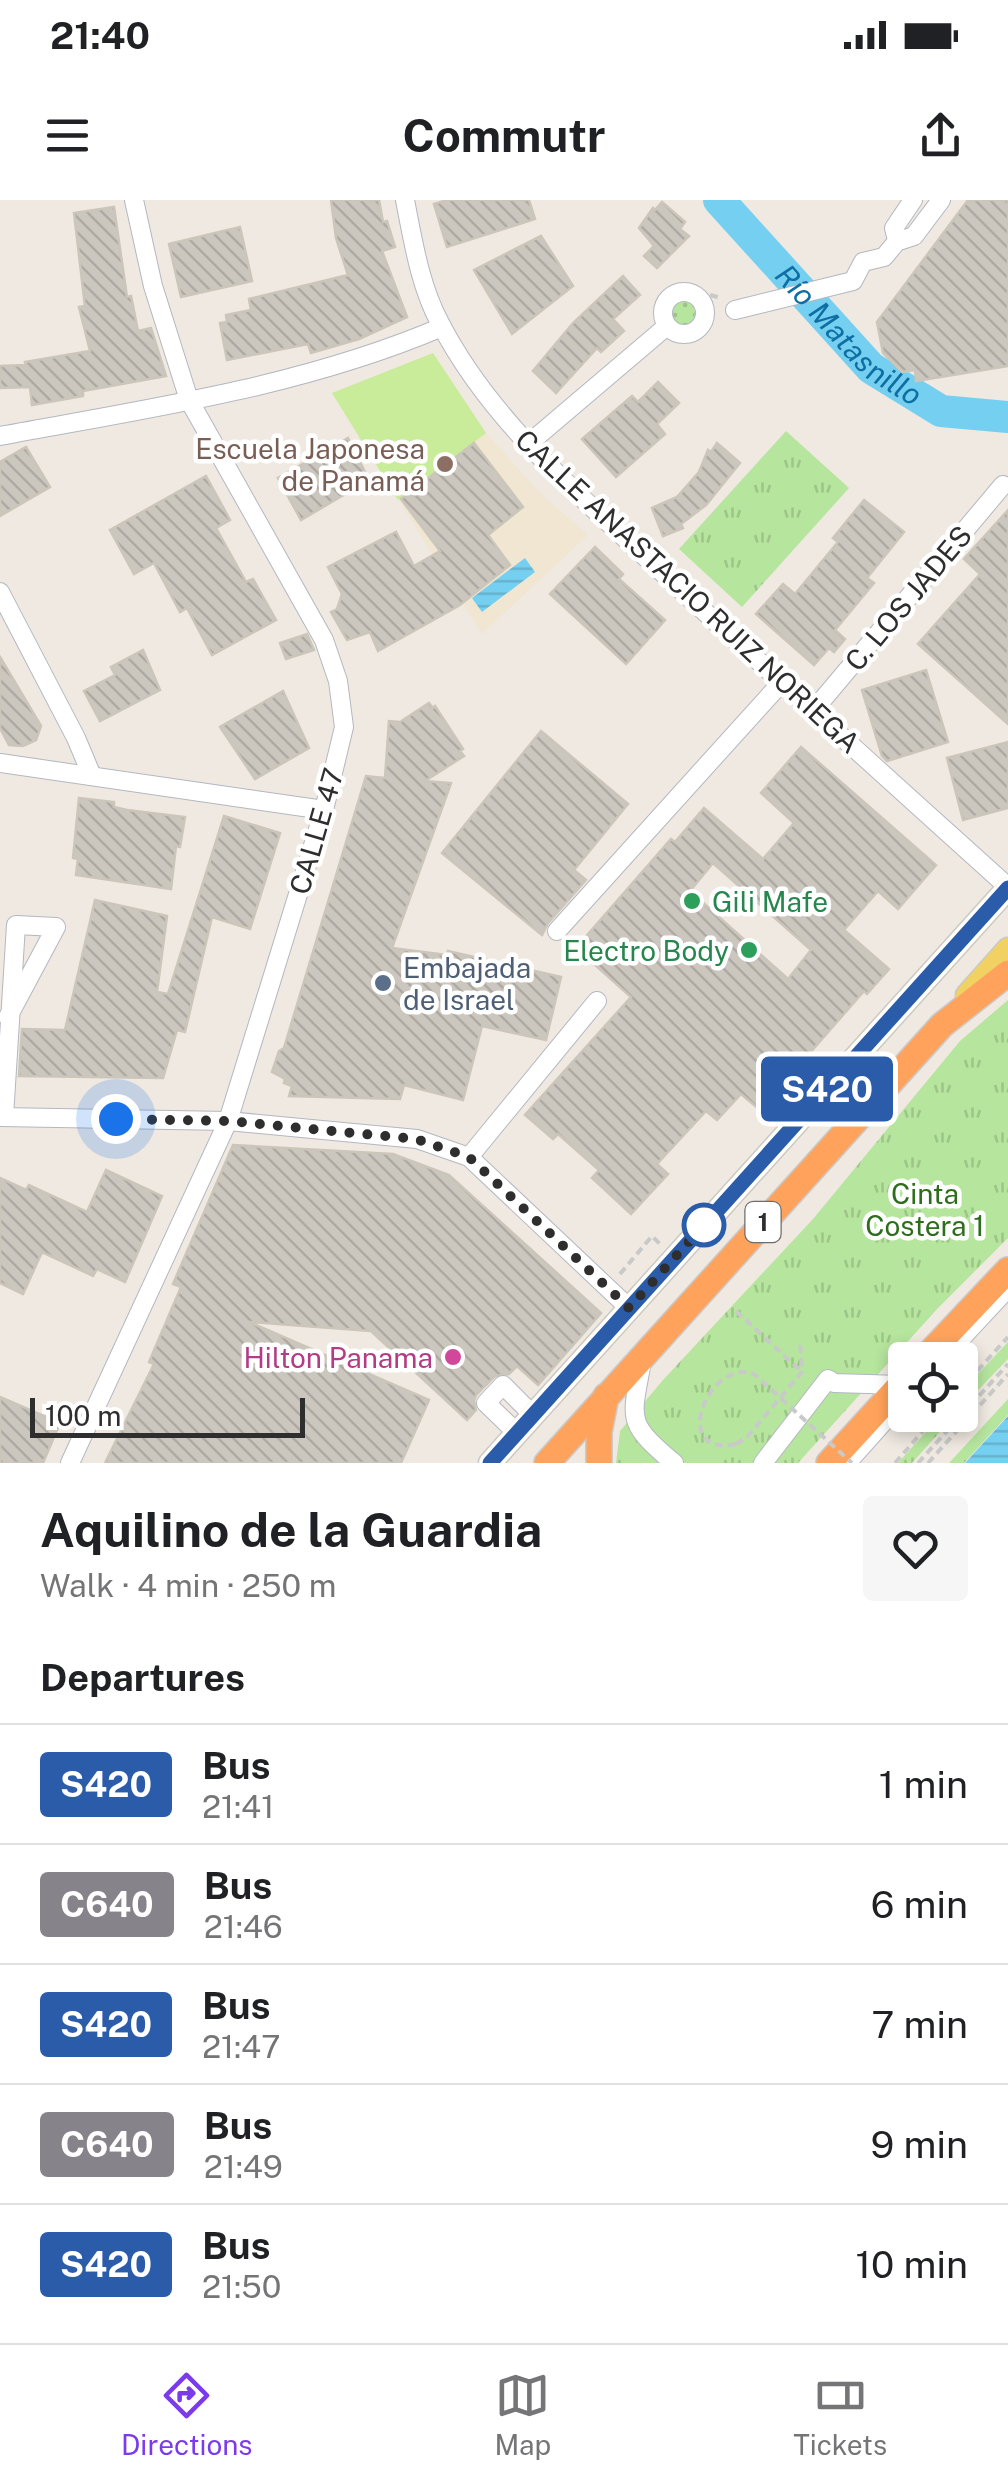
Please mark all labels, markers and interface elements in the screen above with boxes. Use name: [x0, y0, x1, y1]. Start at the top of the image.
text: 21:40: [50, 13, 150, 58]
icon: menu: [40, 108, 95, 163]
icon: share: [913, 108, 968, 163]
text: Commutr: [403, 109, 605, 162]
water label: Río Matasnillo: [768, 257, 928, 413]
street label: CALLE ANASTACIO RUIZ NORIEGA: [509, 423, 867, 759]
place label: Escuela Japonesa de Panamá: [195, 432, 425, 497]
marker: Escuela Japonesa de Panamá: [434, 453, 456, 475]
street label: C. LOS JADES: [838, 519, 978, 677]
street label: CALLE 47: [282, 764, 350, 898]
place label: Gili Mafe: [712, 885, 828, 918]
marker: Gili Mafe: [681, 890, 703, 912]
place label: Electro Body: [563, 934, 729, 967]
marker: Electro Body: [738, 939, 760, 961]
place label: Embajada de Israel: [403, 951, 531, 1016]
marker: Embajada de Israel: [372, 972, 394, 994]
line badge: S420: [757, 1056, 897, 1122]
text: S420: [781, 1069, 873, 1110]
your location: [91, 1094, 141, 1144]
park label: Cinta Costera 1: [865, 1177, 985, 1242]
road number: 1: [746, 1202, 780, 1242]
unlabelled marker: [683, 1204, 725, 1246]
place label: Hilton Panama: [243, 1341, 433, 1374]
map controls: [888, 1342, 978, 1432]
button: locate: [888, 1342, 978, 1432]
marker: Hilton Panama: [442, 1346, 464, 1368]
scale bar: [30, 1393, 305, 1438]
text: 100 m: [45, 1399, 122, 1432]
button: heart: [863, 1496, 968, 1601]
text: Aquilino de la Guardia: [40, 1501, 542, 1558]
text: Walk · 4 min · 250 m: [40, 1567, 336, 1604]
text: Departures: [40, 1655, 245, 1700]
text: Bus: [202, 1743, 271, 1788]
text: 1 min: [879, 1762, 968, 1807]
text: S420: [60, 1764, 152, 1805]
text: 21:41: [202, 1788, 274, 1825]
text: Bus: [204, 1863, 272, 1908]
text: 6 min: [871, 1882, 968, 1927]
text: C640: [60, 1884, 154, 1925]
text: 21:46: [204, 1908, 283, 1945]
text: Bus: [202, 1983, 271, 2028]
text: 7 min: [871, 2002, 968, 2047]
text: S420: [60, 2004, 152, 2045]
text: 21:47: [202, 2028, 280, 2065]
text: Bus: [204, 2103, 272, 2148]
text: 9 min: [871, 2122, 968, 2167]
text: C640: [60, 2124, 154, 2165]
text: 21:49: [204, 2148, 283, 2185]
text: Bus: [202, 2223, 271, 2268]
text: 10 min: [856, 2242, 968, 2287]
text: S420: [60, 2244, 152, 2285]
text: 21:50: [202, 2268, 281, 2305]
tab: Directions: [121, 2368, 252, 2461]
tab: Map: [494, 2368, 551, 2461]
tab: Tickets: [793, 2368, 887, 2461]

